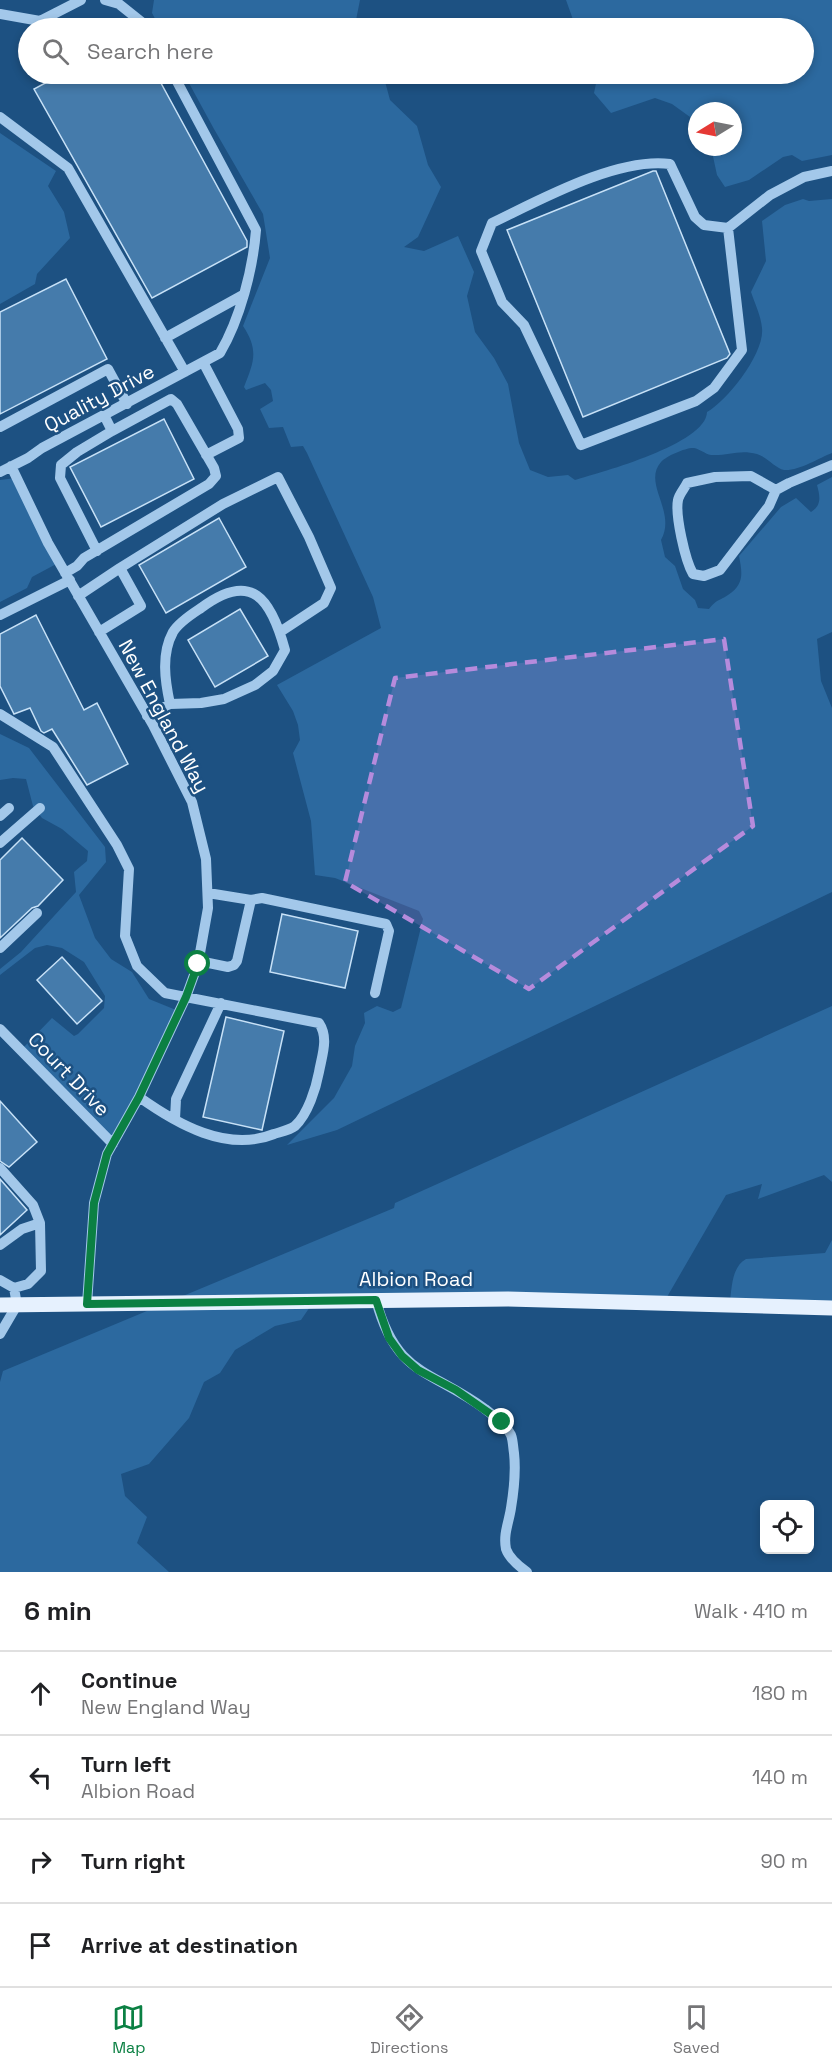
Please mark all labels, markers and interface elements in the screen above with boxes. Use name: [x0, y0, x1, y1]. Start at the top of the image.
search box: [18, 18, 814, 84]
icon: search: [39, 35, 72, 68]
text: Search here: [87, 37, 214, 65]
north arrow: [688, 102, 742, 156]
street label: Quality Drive: [39, 358, 159, 438]
street label: New England Way: [113, 635, 215, 797]
route start: [184, 950, 210, 976]
street label: Court Drive: [22, 1026, 116, 1122]
street label: Albion Road: [359, 1266, 473, 1292]
route end: [488, 1408, 514, 1434]
map controls: [760, 1500, 814, 1554]
button: locate: [760, 1500, 814, 1554]
text: 6 min: [24, 1594, 92, 1628]
text: Walk · 410 m: [694, 1598, 808, 1624]
text: Continue: [81, 1666, 177, 1694]
icon: ahead: [24, 1677, 57, 1710]
text: 180 m: [752, 1680, 808, 1706]
text: New England Way: [81, 1694, 251, 1720]
text: Turn left: [81, 1750, 171, 1778]
icon: left: [24, 1761, 57, 1794]
text: 140 m: [752, 1764, 808, 1790]
text: Albion Road: [81, 1778, 195, 1804]
icon: right: [24, 1845, 57, 1878]
text: Turn right: [81, 1847, 186, 1875]
text: 90 m: [761, 1848, 808, 1874]
icon: arrive: [24, 1929, 57, 1962]
text: Arrive at destination: [81, 1931, 298, 1959]
tab: Map: [112, 2001, 146, 2058]
tab: Directions: [370, 2001, 449, 2058]
tab: Saved: [673, 2001, 720, 2058]

